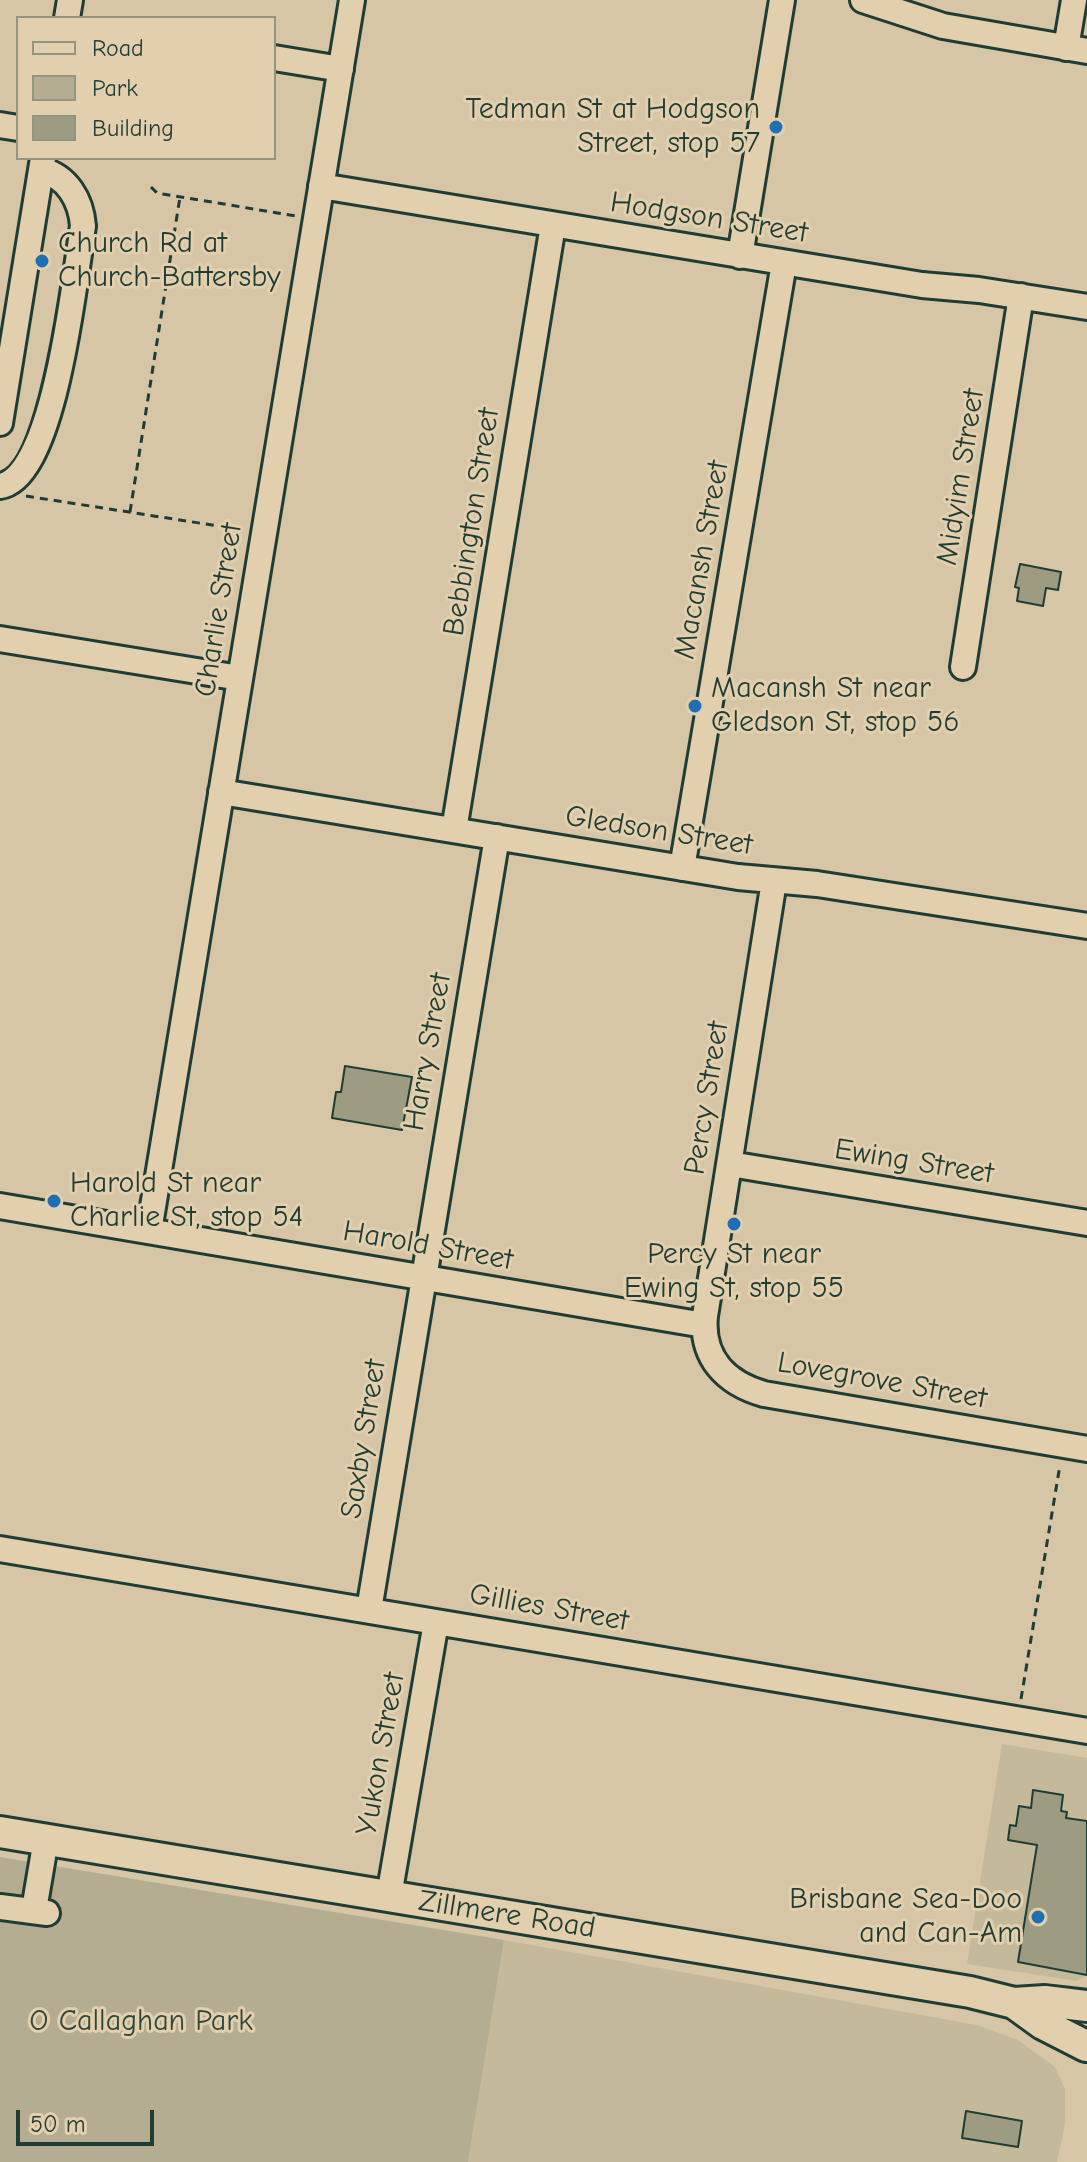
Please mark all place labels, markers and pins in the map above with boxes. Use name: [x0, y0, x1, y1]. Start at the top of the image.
place label: Tedman St at Hodgson Street, stop 57: [465, 92, 760, 162]
marker: Tedman St at Hodgson Street, stop 57: [767, 118, 785, 136]
place label: Church Rd at Church-Battersby: [58, 226, 281, 296]
marker: Church Rd at Church-Battersby: [33, 252, 51, 270]
place label: Macansh St near Gledson St, stop 56: [711, 671, 959, 742]
marker: Macansh St near Gledson St, stop 56: [686, 697, 704, 715]
place label: Harold St near Charlie St, stop 54: [70, 1166, 303, 1236]
marker: Harold St near Charlie St, stop 54: [45, 1192, 63, 1210]
marker: Percy St near Ewing St, stop 55: [725, 1215, 743, 1233]
place label: Percy St near Ewing St, stop 55: [624, 1237, 844, 1308]
place label: Brisbane Sea-Doo and Can-Am: [789, 1882, 1022, 1952]
marker: Brisbane Sea-Doo and Can-Am: [1029, 1908, 1047, 1926]

